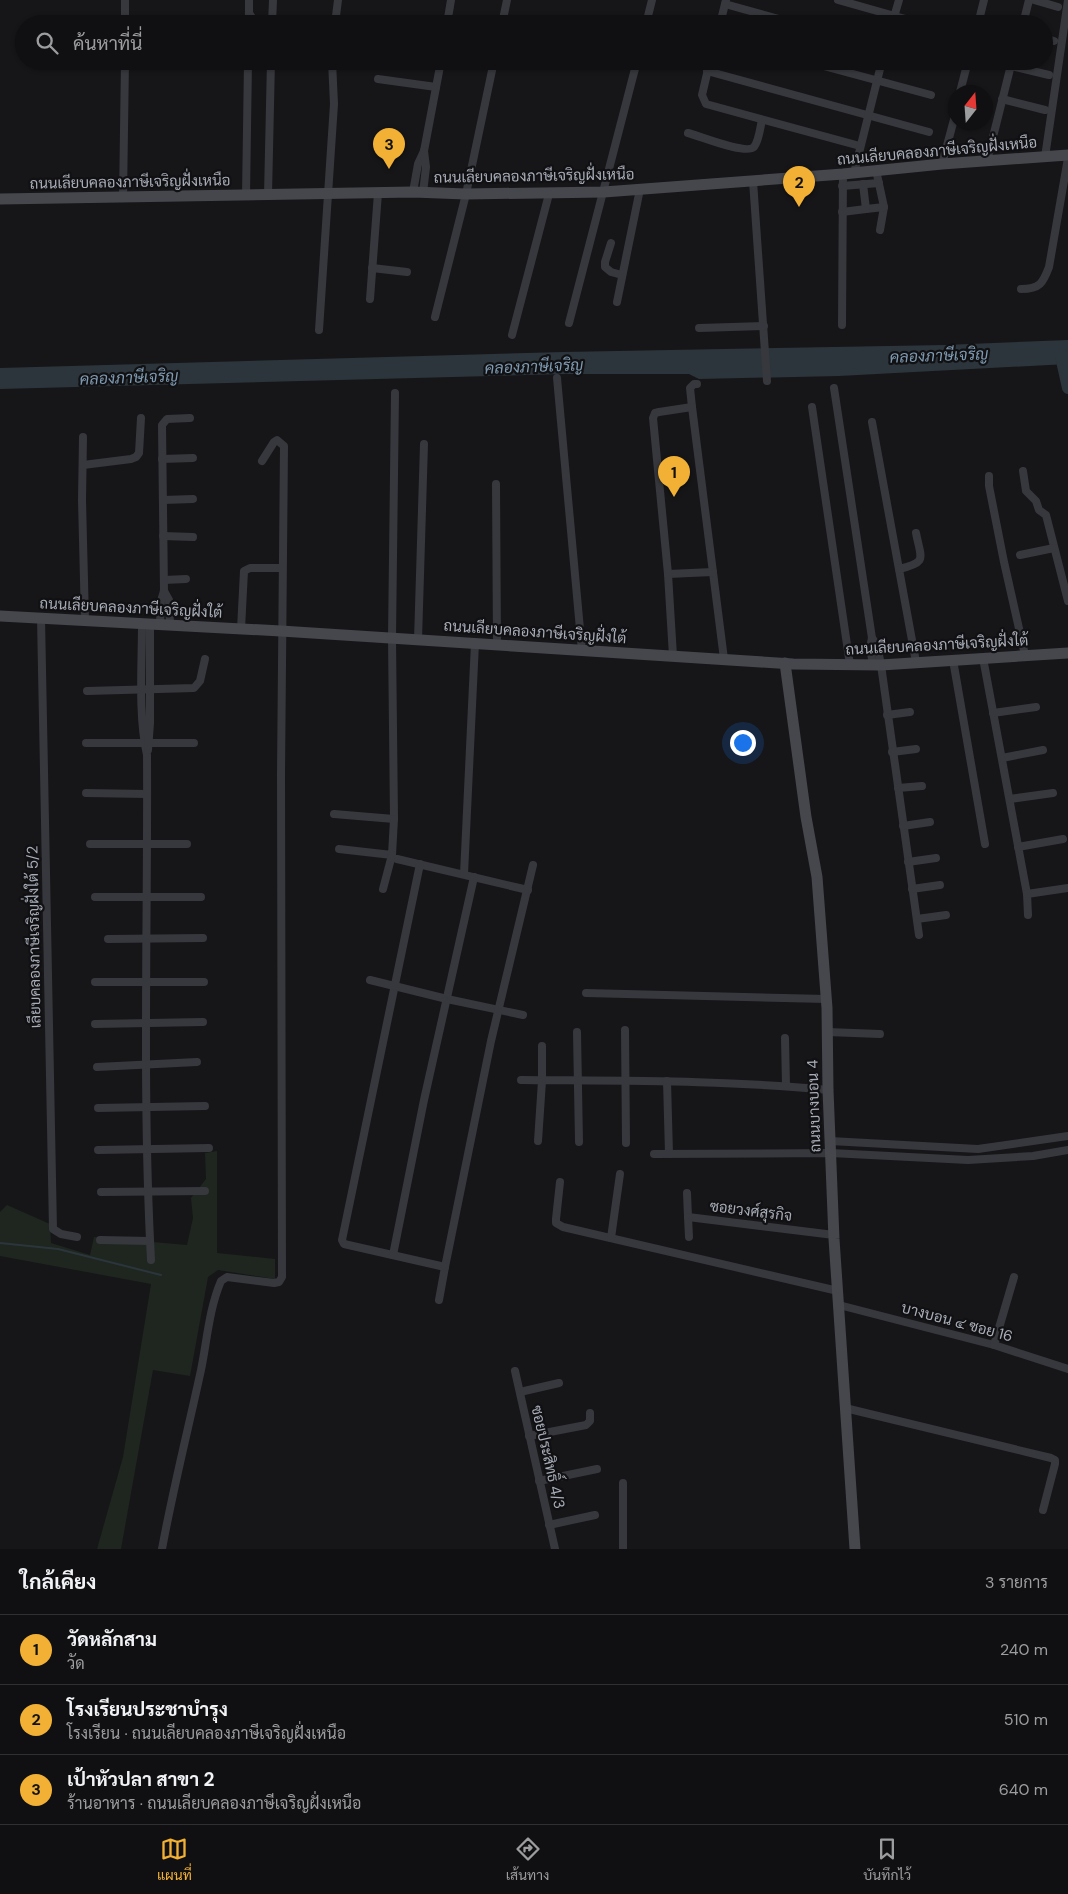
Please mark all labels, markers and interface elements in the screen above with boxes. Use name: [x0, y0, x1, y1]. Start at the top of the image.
search box: [15, 15, 1053, 70]
icon: search: [33, 29, 61, 57]
text: ค้นหาที่นี่: [73, 31, 142, 56]
north arrow: [948, 85, 993, 130]
pin: 3: [373, 128, 405, 169]
street label: ถนนเลียบคลองภาษีเจริญฝั่งเหนือ: [836, 128, 1038, 170]
street label: ถนนเลียบคลองภาษีเจริญฝั่งเหนือ: [433, 160, 635, 188]
street label: ถนนเลียบคลองภาษีเจริญฝั่งเหนือ: [29, 166, 231, 194]
pin: 2: [783, 166, 815, 207]
water label: คลองภาษีเจริญ: [889, 342, 990, 368]
water label: คลองภาษีเจริญ: [484, 353, 585, 379]
water label: คลองภาษีเจริญ: [79, 364, 180, 390]
pin: 1: [658, 456, 690, 497]
street label: ถนนเลียบคลองภาษีเจริญฝั่งใต้: [39, 589, 224, 623]
street label: ถนนเลียบคลองภาษีเจริญฝั่งใต้: [443, 611, 628, 648]
street label: ถนนเลียบคลองภาษีเจริญฝั่งใต้: [845, 626, 1030, 660]
your location: [730, 730, 756, 756]
street label: เลียบคลองภาษีเจริญฝั่งใต้ 5/2: [18, 846, 46, 1028]
street label: ถนนบางบอน 4: [802, 1059, 826, 1153]
street label: ซอยวงศ์สุรกิจ: [708, 1196, 793, 1227]
street label: บางบอน ๔ ซอย 16: [899, 1298, 1015, 1346]
street label: ซอยประสิทธิ์ 4/3: [526, 1402, 575, 1511]
text: ใกล้เคียง: [20, 1568, 96, 1596]
text: 3 รายการ: [985, 1572, 1048, 1593]
text: วัดหลักสาม: [67, 1627, 157, 1652]
text: 1: [33, 1639, 39, 1660]
text: 240 m: [1000, 1639, 1048, 1660]
text: วัด: [67, 1653, 85, 1674]
text: โรงเรียนประชาบำรุง: [67, 1697, 228, 1722]
text: 2: [31, 1709, 41, 1730]
text: 510 m: [1004, 1709, 1048, 1730]
text: โรงเรียน · ถนนเลียบคลองภาษีเจริญฝั่งเหนือ: [67, 1723, 346, 1744]
text: เป้าหัวปลา สาขา 2: [67, 1767, 215, 1792]
text: 3: [31, 1779, 41, 1800]
text: 640 m: [999, 1779, 1048, 1800]
text: ร้านอาหาร · ถนนเลียบคลองภาษีเจริญฝั่งเหนือ: [67, 1793, 361, 1814]
tab: แผนที่: [157, 1835, 192, 1884]
tab: เส้นทาง: [506, 1835, 549, 1884]
tab: บันทึกไว้: [863, 1835, 911, 1884]

